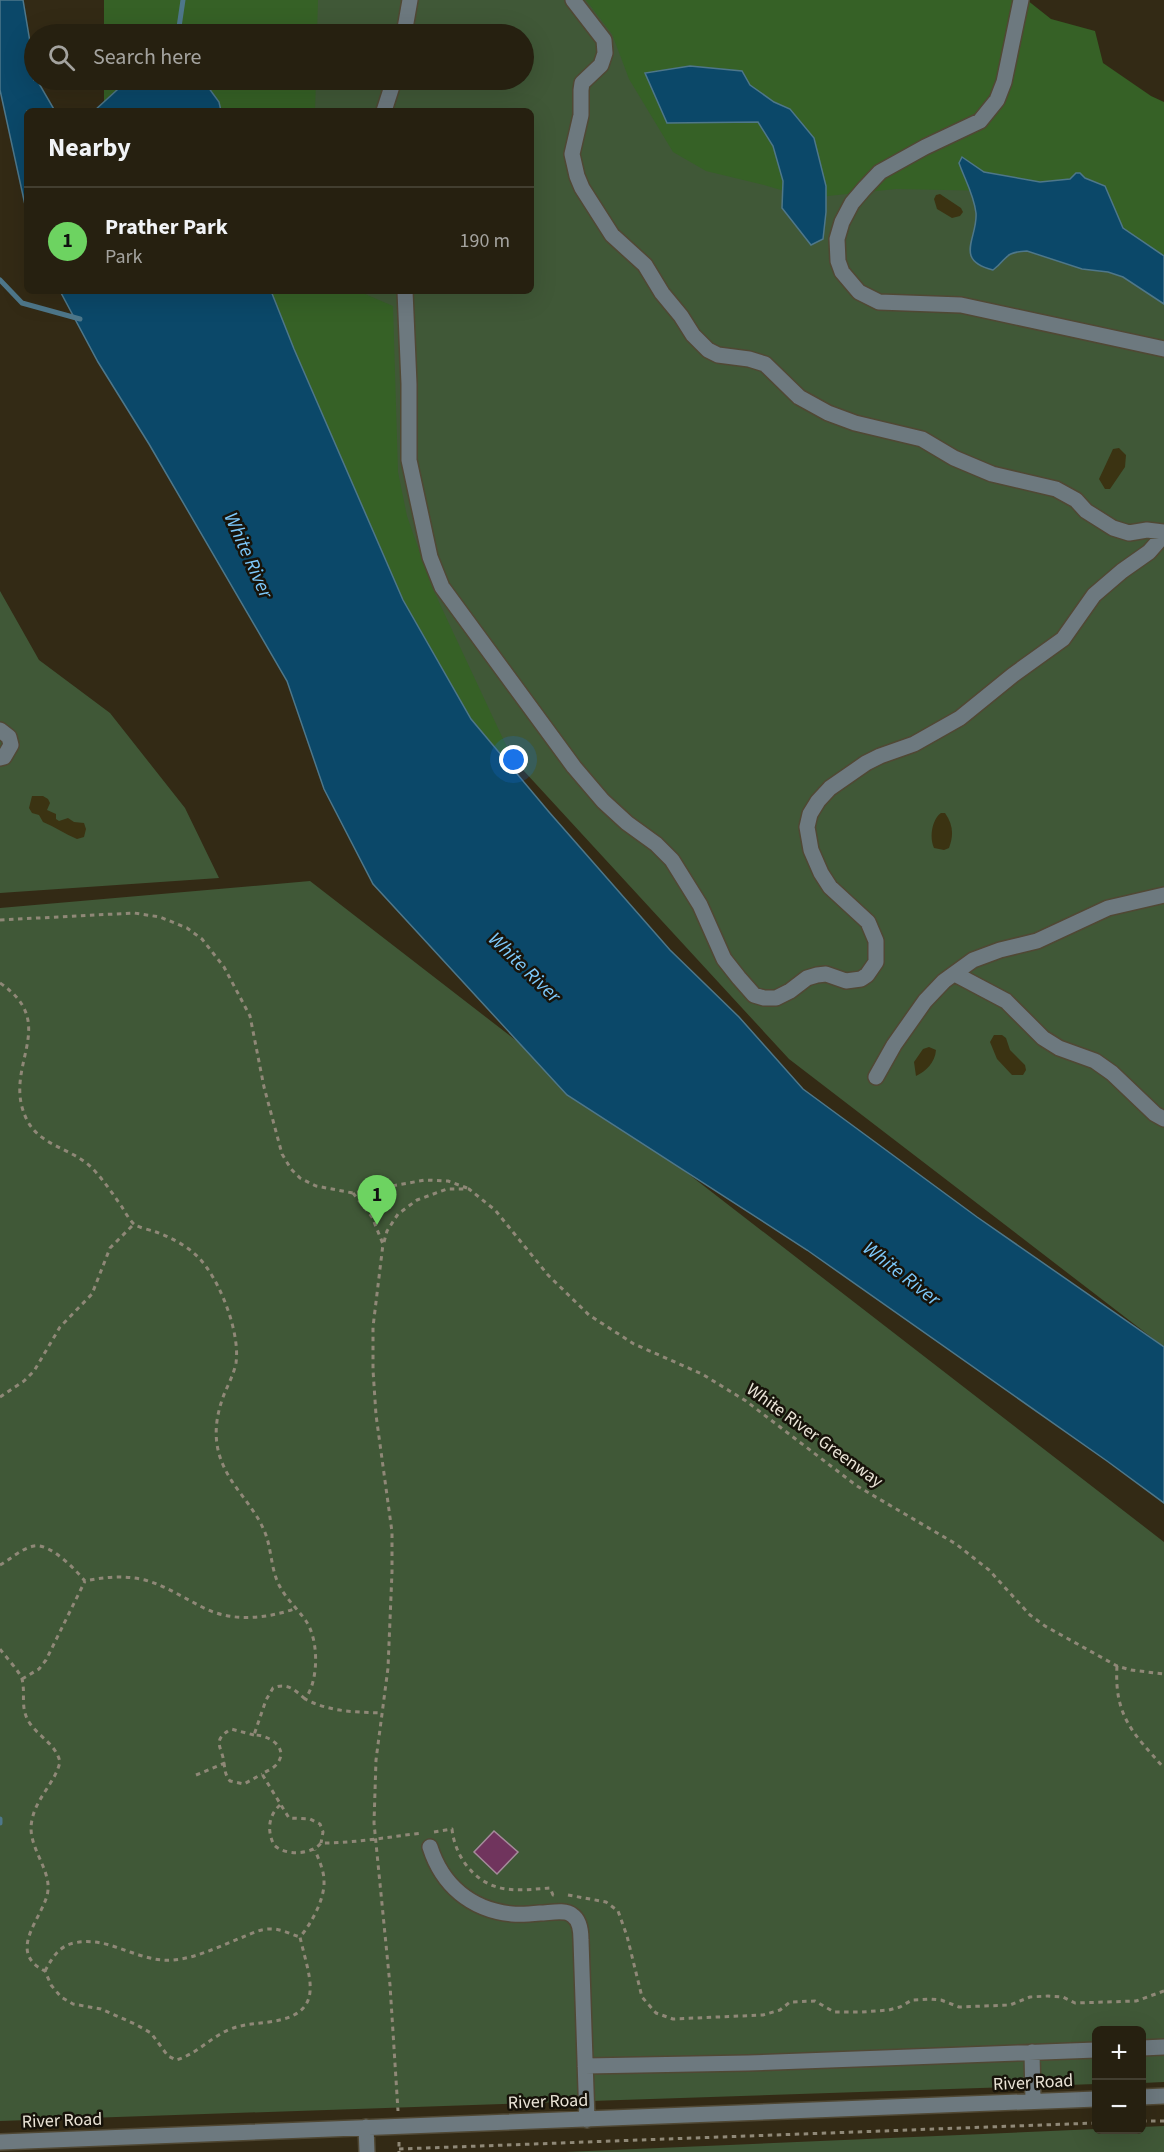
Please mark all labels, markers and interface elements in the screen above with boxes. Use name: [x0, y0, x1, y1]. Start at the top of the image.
search box: [24, 24, 534, 90]
icon: search: [45, 41, 78, 74]
text: Search here: [93, 41, 201, 73]
text: Nearby: [48, 129, 131, 166]
text: Prather Park: [105, 211, 228, 243]
text: 1: [62, 227, 73, 255]
text: 190 m: [460, 227, 510, 255]
text: Park: [105, 243, 142, 271]
water label: White River: [217, 508, 280, 604]
your location: [499, 745, 528, 774]
water label: White River: [482, 926, 568, 1010]
pin: 1: [358, 1176, 397, 1225]
water label: White River: [857, 1235, 947, 1314]
street label: White River Greenway: [741, 1377, 889, 1494]
map controls: [1092, 2026, 1146, 2134]
button: +: [1092, 2026, 1146, 2080]
street label: River Road: [992, 2068, 1074, 2097]
button: −: [1092, 2080, 1146, 2134]
street label: River Road: [507, 2088, 589, 2115]
street label: River Road: [21, 2107, 103, 2134]

